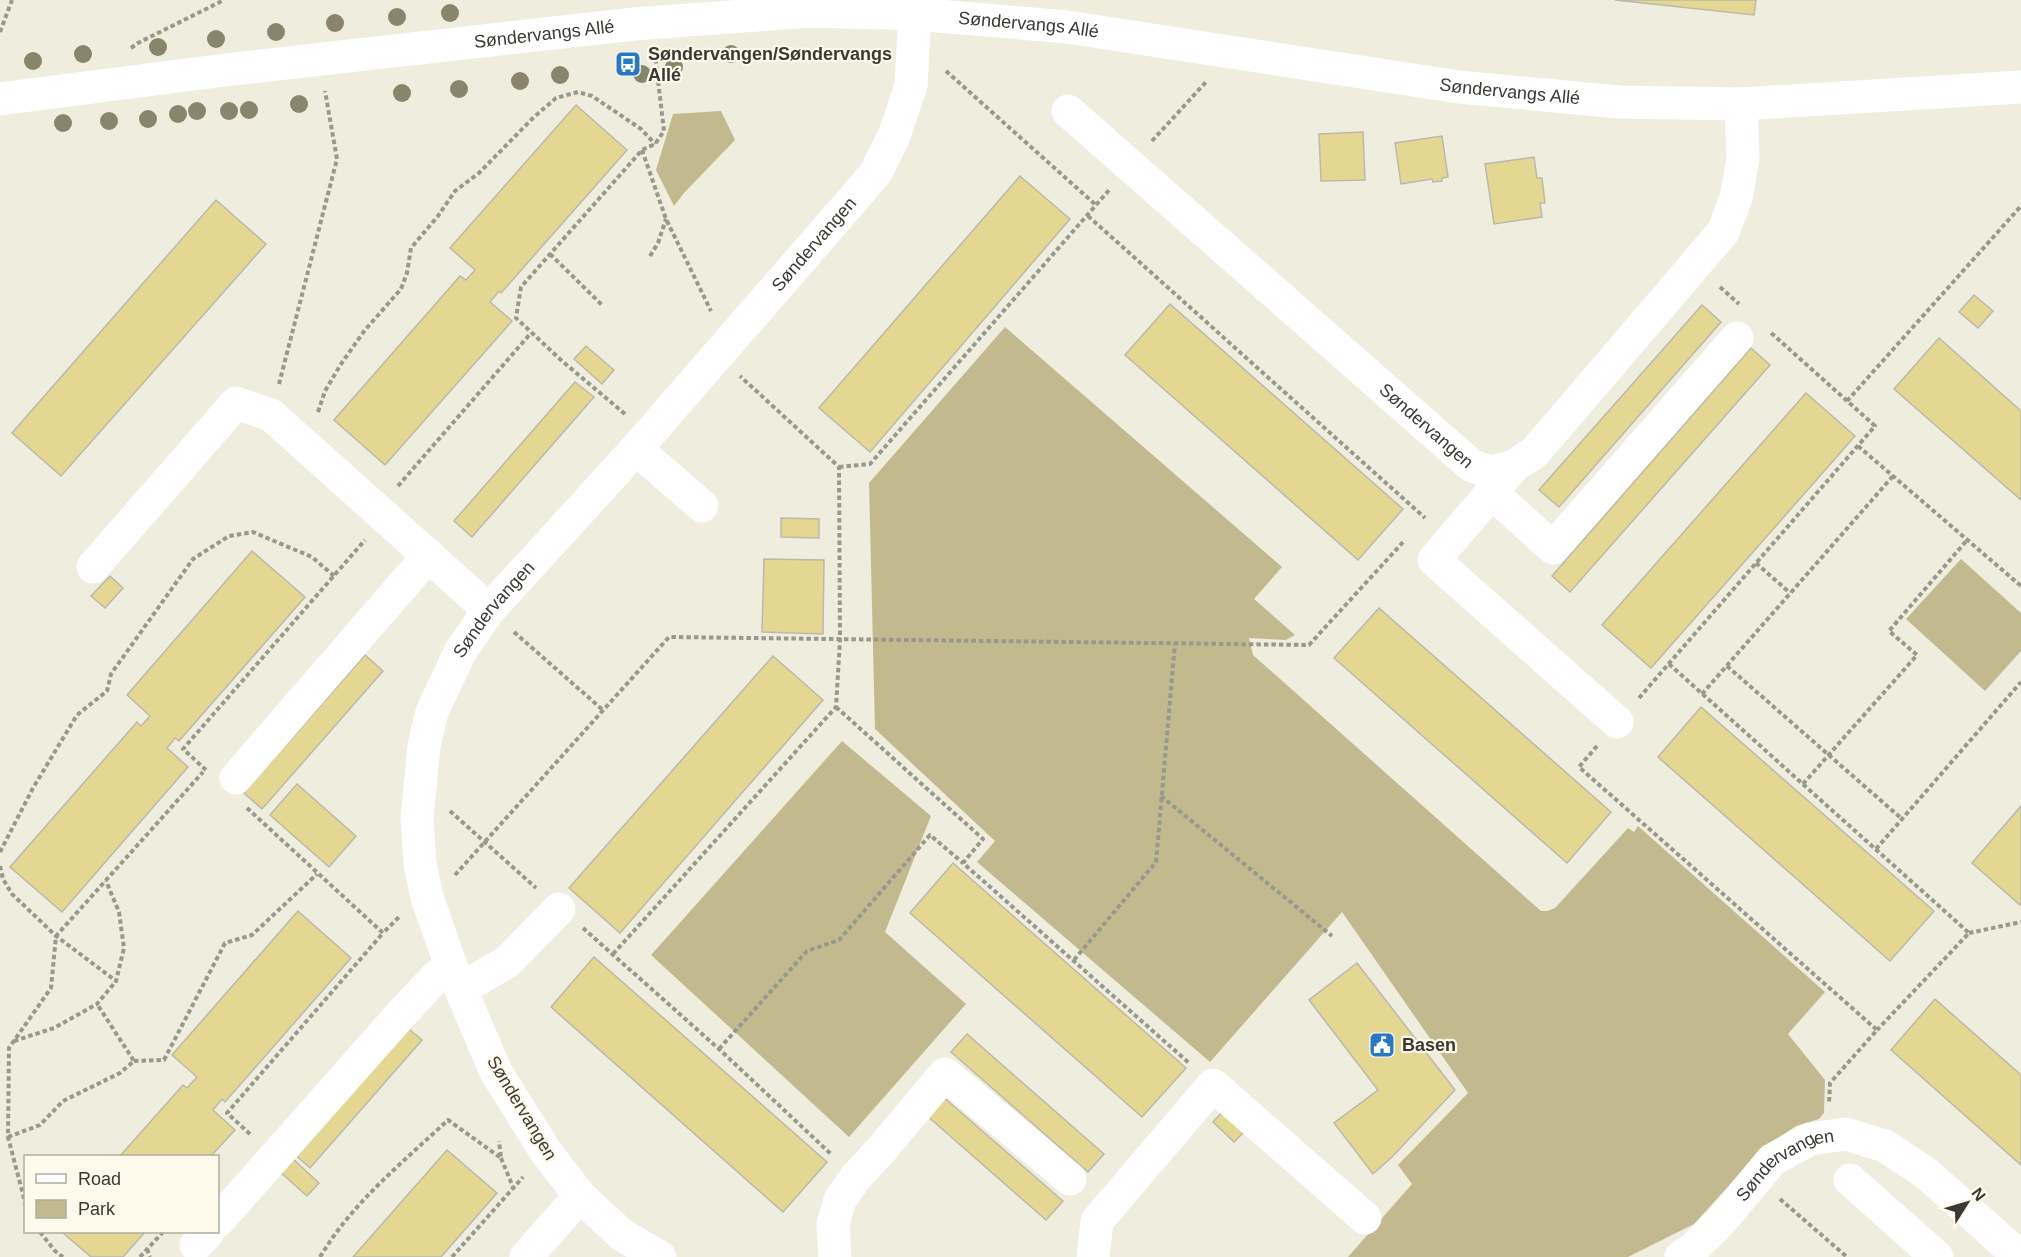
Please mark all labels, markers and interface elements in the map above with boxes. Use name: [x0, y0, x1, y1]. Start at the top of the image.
street label: Søndervangs Allé: [957, 8, 1100, 42]
street label: Søndervangs Allé: [473, 16, 615, 52]
place label: Søndervangen/Søndervangs Allé: [648, 44, 892, 85]
bus stop icon: Søndervangen/Søndervangs Allé: [613, 49, 643, 79]
street label: Søndervangs Allé: [1438, 74, 1581, 108]
street label: Søndervangen: [768, 193, 860, 295]
street label: Søndervangen: [1375, 379, 1477, 472]
street label: Søndervangen: [449, 557, 538, 662]
public building icon: Basen: [1367, 1030, 1397, 1060]
place label: Basen: [1402, 1035, 1456, 1055]
street label: Søndervangen: [483, 1052, 561, 1164]
street label: Søndervangen: [1732, 1126, 1835, 1205]
legend: [24, 1155, 219, 1233]
text: Road: [78, 1169, 121, 1189]
north arrow: [1937, 1173, 1997, 1233]
text: N: [1968, 1185, 1989, 1204]
text: Park: [78, 1199, 116, 1219]

